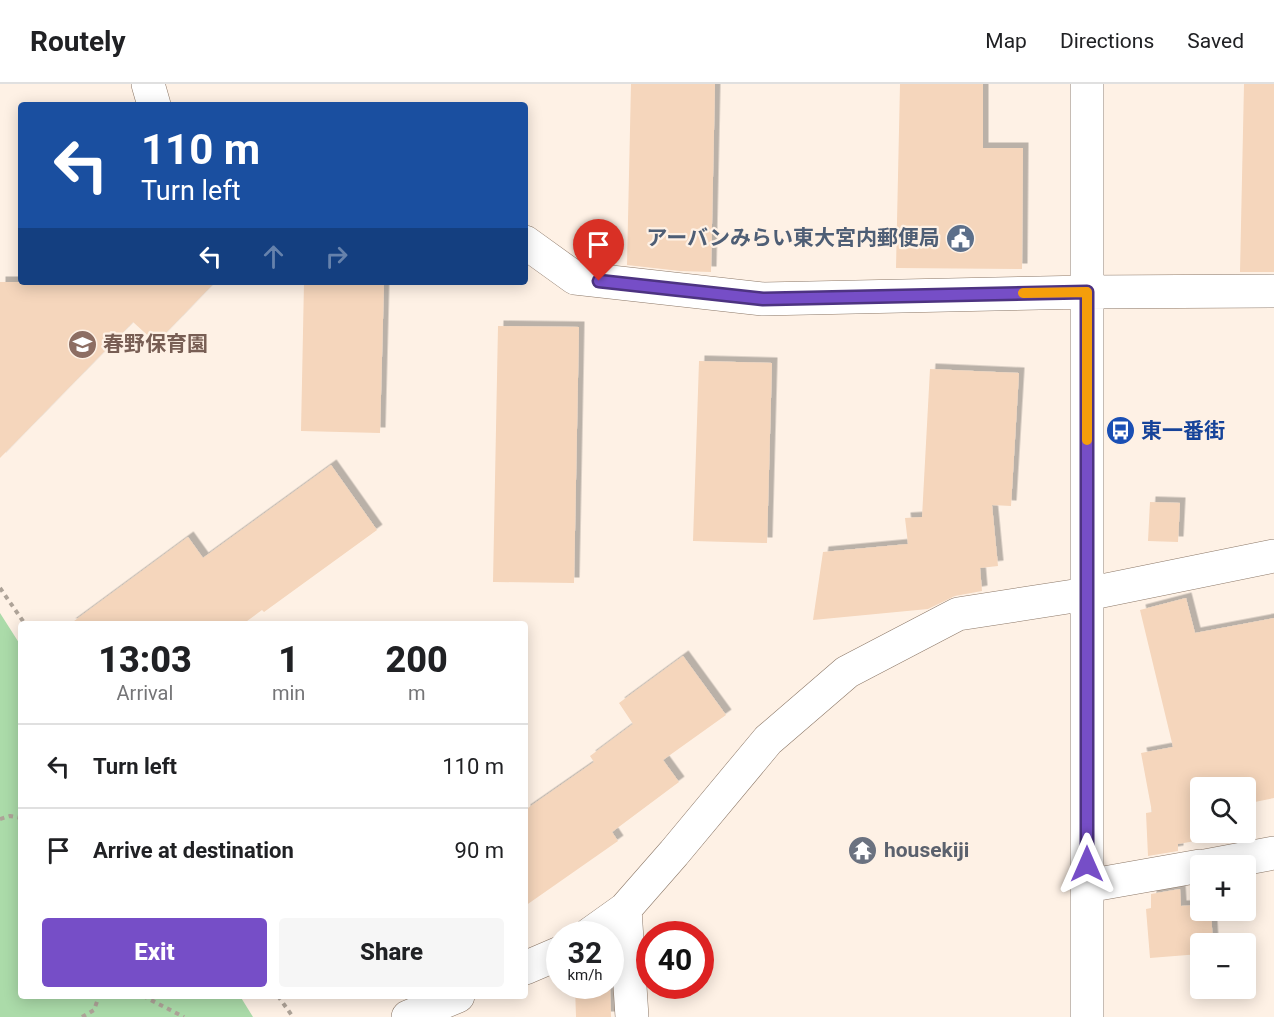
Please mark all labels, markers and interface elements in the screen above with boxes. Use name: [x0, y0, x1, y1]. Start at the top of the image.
text: Routely: [30, 25, 126, 58]
text: Map: [985, 29, 1027, 53]
text: Directions: [1060, 29, 1154, 53]
text: Saved: [1187, 29, 1244, 53]
text: 110 m: [141, 125, 260, 174]
icon: left: [42, 126, 120, 204]
text: Turn left: [141, 175, 241, 207]
pin: [573, 219, 624, 281]
public building icon: アーバンみらい東大宮内郵便局: [945, 222, 977, 254]
place label: アーバンみらい東大宮内郵便局: [646, 226, 940, 250]
icon: arrive: [582, 228, 615, 261]
icon: left: [194, 240, 227, 273]
icon: ahead: [257, 240, 290, 273]
icon: right: [320, 240, 353, 273]
school or university icon: 春野保育園: [66, 328, 98, 360]
place label: 春野保育園: [103, 332, 208, 356]
bus stop icon: 東一番街: [1104, 415, 1136, 447]
place label: 東一番街: [1141, 419, 1225, 443]
text: 13:03: [98, 639, 192, 681]
text: 1: [278, 639, 299, 681]
text: 200: [386, 639, 448, 681]
text: Arrival: [117, 681, 173, 705]
text: min: [272, 681, 305, 705]
text: m: [408, 681, 425, 705]
icon: left: [42, 750, 75, 783]
text: Turn left: [93, 754, 177, 779]
text: 110 m: [442, 754, 504, 779]
map controls: [1190, 777, 1256, 999]
button: search: [1190, 777, 1256, 843]
position arrow: [1055, 832, 1119, 896]
icon: arrive: [42, 834, 75, 867]
temple icon: housekiji: [847, 834, 879, 866]
text: Arrive at destination: [93, 838, 294, 863]
text: 90 m: [455, 838, 504, 863]
place label: housekiji: [884, 838, 969, 862]
button: +: [1190, 855, 1256, 921]
button: Exit: [42, 918, 267, 987]
button: Share: [279, 918, 504, 987]
speed limit sign: 40: [636, 921, 714, 999]
button: −: [1190, 933, 1256, 999]
text: 32: [568, 935, 602, 970]
text: km/h: [567, 966, 603, 984]

